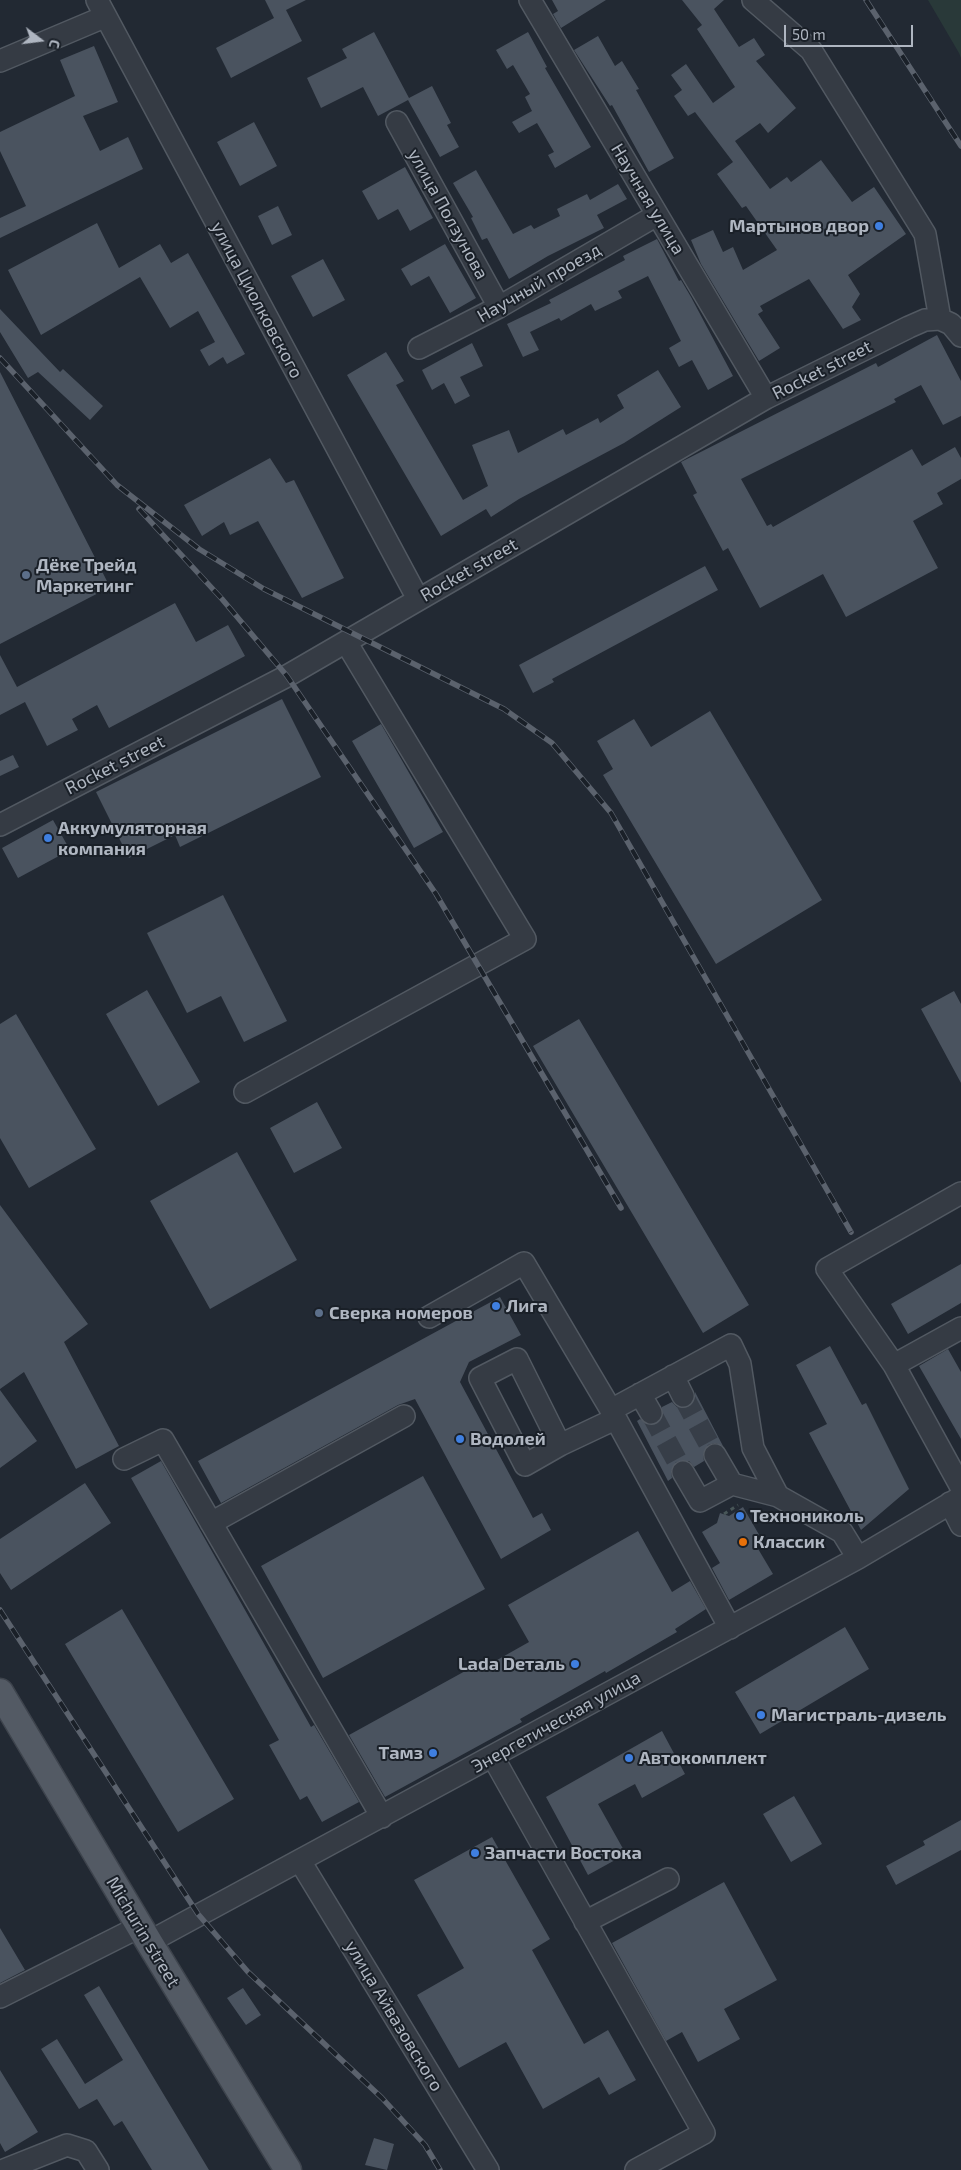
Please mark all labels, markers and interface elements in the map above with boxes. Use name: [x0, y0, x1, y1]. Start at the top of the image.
north arrow: [15, 15, 65, 65]
scale bar: [786, 15, 915, 47]
text: 50 m: [792, 25, 826, 43]
text: С: [46, 38, 64, 50]
street label: Научная улица: [606, 140, 690, 258]
street label: улица Ползунова: [403, 145, 493, 283]
place label: Мартынов двор: [729, 215, 869, 237]
street label: улица Циолковского: [207, 218, 307, 382]
marker: Мартынов двор: [873, 220, 885, 232]
street label: Научный проезд: [473, 239, 605, 327]
street label: Rocket street: [769, 336, 875, 404]
street label: Rocket street: [417, 533, 521, 607]
place label: Дёке Трейд Маркетинг: [36, 554, 137, 596]
marker: Дёке Трейд Маркетинг: [20, 569, 32, 581]
street label: Rocket street: [62, 731, 168, 799]
place label: Аккумуляторная компания: [58, 817, 207, 860]
marker: Аккумуляторная компания: [42, 832, 54, 844]
place label: Лига: [506, 1295, 548, 1317]
marker: Лига: [490, 1300, 502, 1312]
place label: Сверка номеров: [329, 1302, 473, 1324]
marker: Сверка номеров: [313, 1307, 325, 1319]
place label: Водолей: [470, 1428, 546, 1450]
marker: Водолей: [454, 1433, 466, 1445]
place label: Технониколь: [750, 1505, 864, 1527]
marker: Технониколь: [734, 1510, 746, 1522]
place label: Классик: [753, 1531, 825, 1553]
marker: Классик: [737, 1536, 749, 1548]
place label: Lada Dеталь: [458, 1653, 565, 1675]
marker: Lada Dеталь: [569, 1658, 581, 1670]
street label: Энергетическая улица: [468, 1667, 644, 1777]
place label: Магистраль-дизель: [771, 1704, 947, 1726]
marker: Магистраль-дизель: [755, 1709, 767, 1721]
place label: Тамз: [378, 1742, 423, 1764]
marker: Тамз: [427, 1747, 439, 1759]
place label: Автокомплект: [639, 1747, 767, 1769]
marker: Автокомплект: [623, 1752, 635, 1764]
place label: Запчасти Востока: [485, 1842, 642, 1864]
marker: Запчасти Востока: [469, 1847, 481, 1859]
street label: Michurin street: [102, 1873, 184, 1991]
street label: улица Айвазовского: [340, 1937, 448, 2095]

